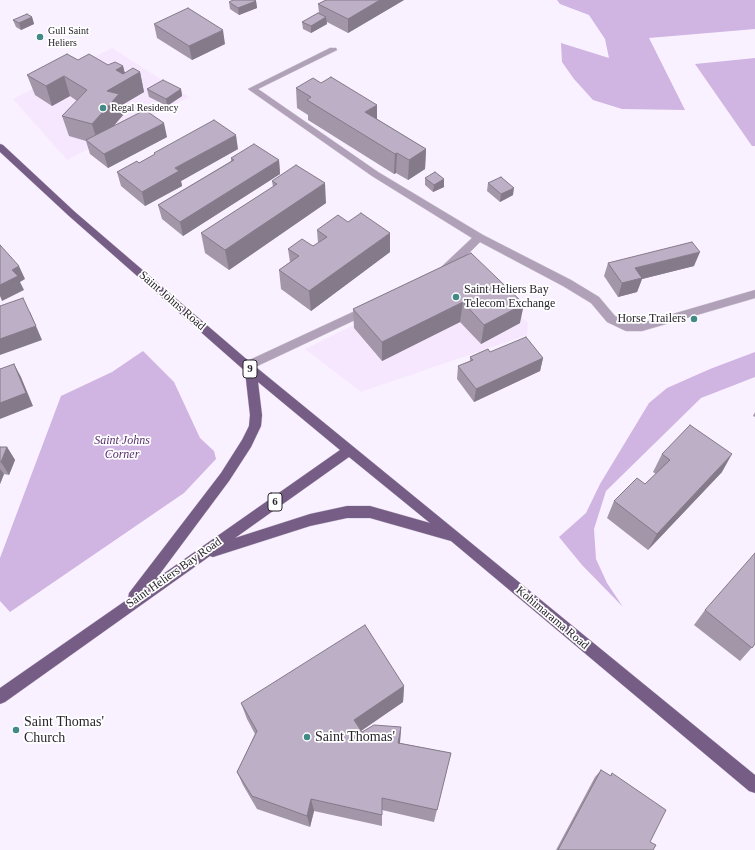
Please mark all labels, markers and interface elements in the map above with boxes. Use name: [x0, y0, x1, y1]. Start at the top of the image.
place label: Gull Saint Heliers: [48, 25, 89, 48]
marker: Gull Saint Heliers: [35, 32, 45, 42]
place label: Regal Residency: [111, 102, 178, 114]
marker: Regal Residency: [98, 103, 108, 113]
street label: Saint Johns Road: [136, 268, 208, 334]
place label: Saint Heliers Bay Telecom Exchange: [464, 283, 555, 311]
marker: Saint Heliers Bay Telecom Exchange: [451, 292, 461, 302]
place label: Horse Trailers: [617, 312, 686, 326]
marker: Horse Trailers: [689, 314, 699, 324]
road number: 9: [243, 360, 257, 378]
park label: Saint Johns Corner: [94, 434, 150, 462]
road number: 6: [268, 493, 282, 511]
street label: Saint Heliers Bay Road: [124, 535, 224, 611]
street label: Kohimarama Road: [513, 583, 591, 653]
place label: Saint Thomas' Church: [24, 714, 104, 746]
marker: Saint Thomas' Church: [11, 725, 21, 735]
place label: Saint Thomas': [315, 729, 395, 745]
marker: Saint Thomas': [302, 732, 312, 742]

